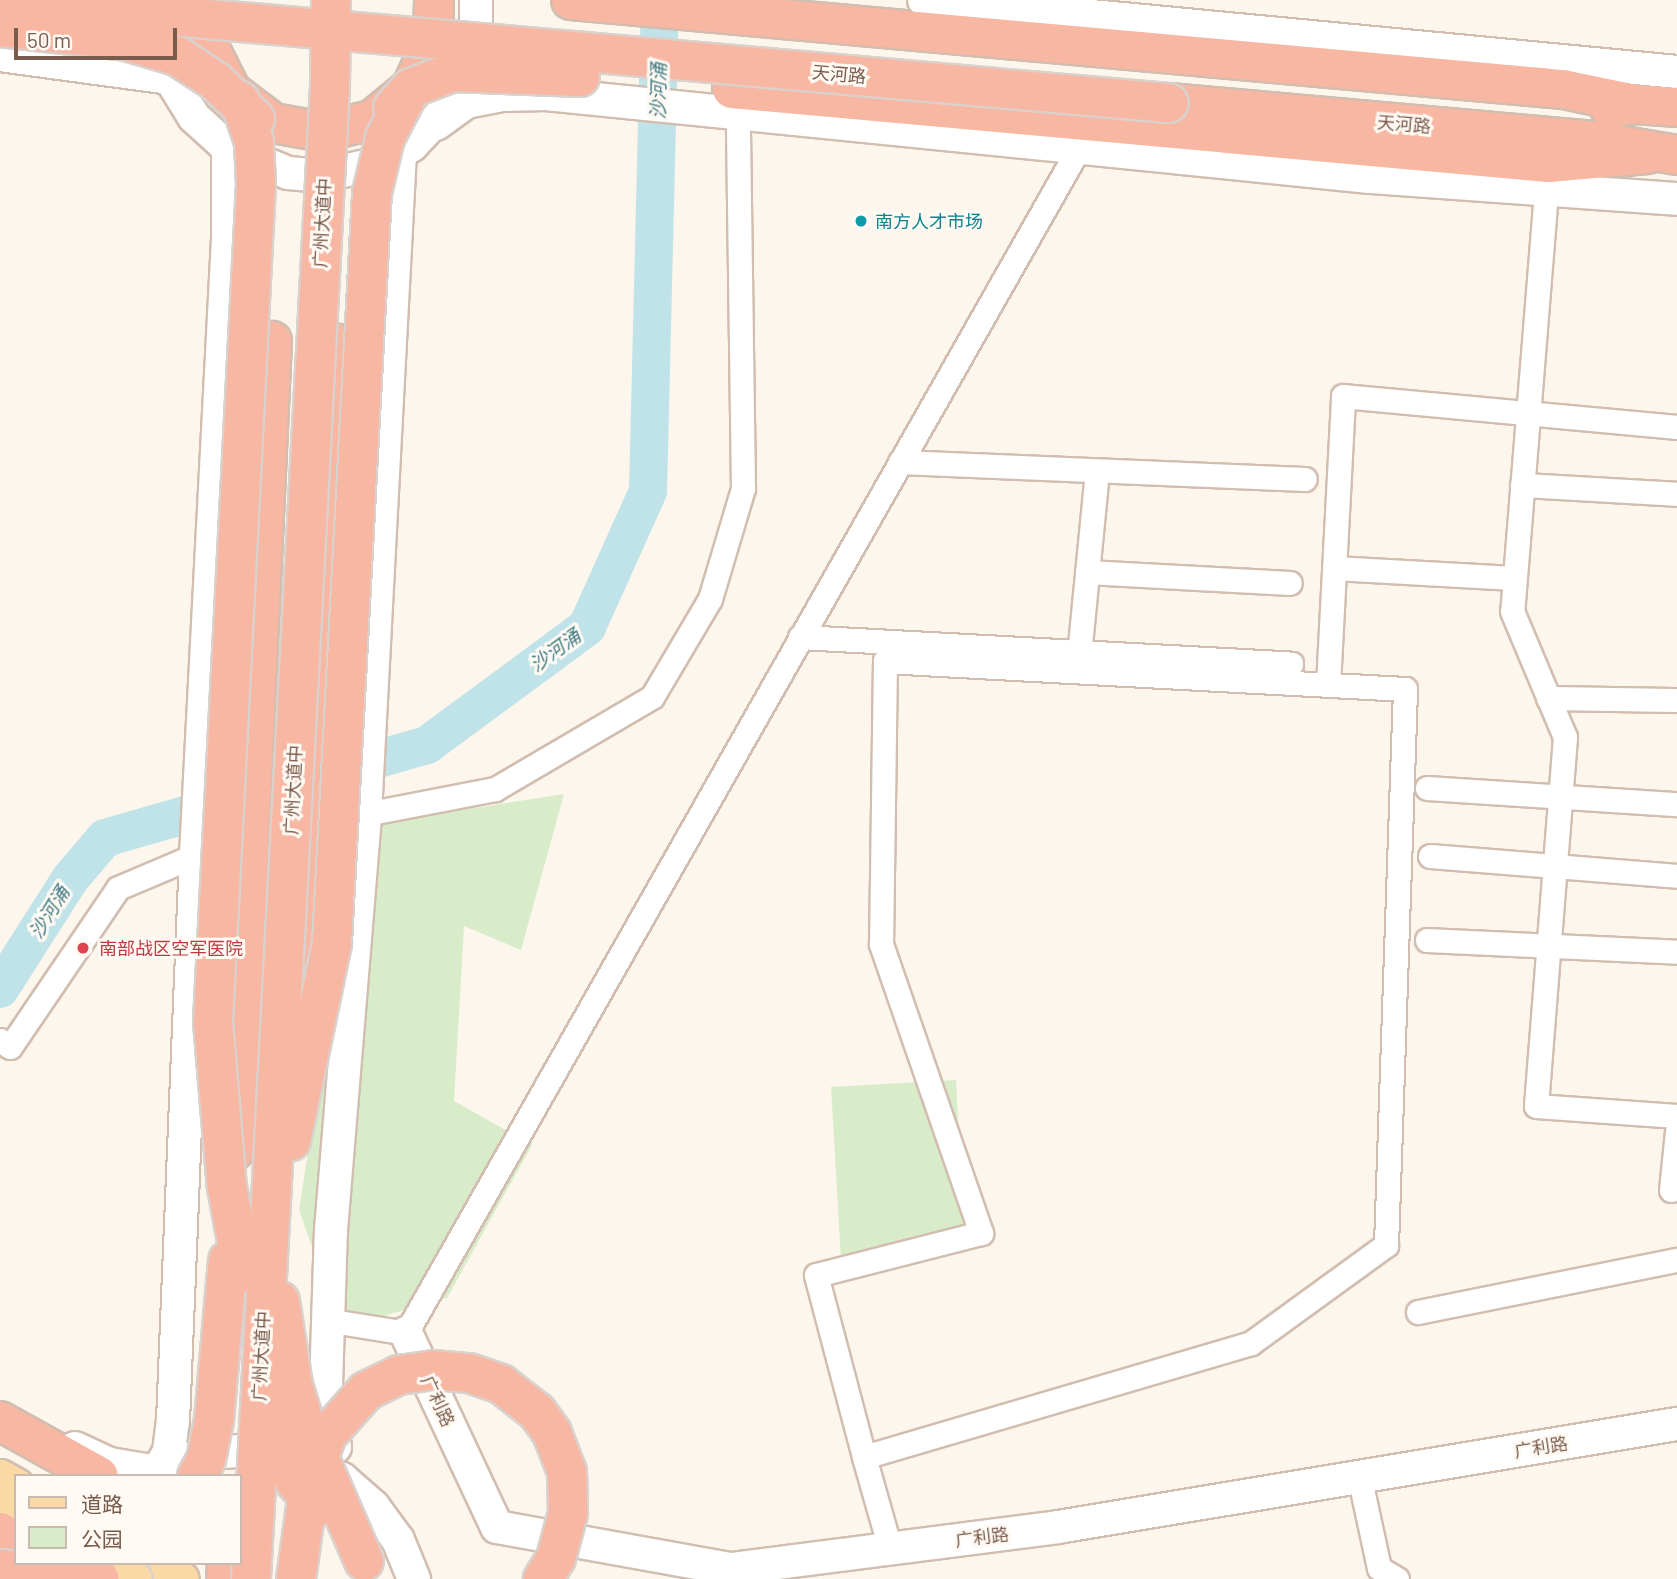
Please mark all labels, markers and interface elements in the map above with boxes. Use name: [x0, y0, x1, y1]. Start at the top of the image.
scale bar: [18, 14, 180, 58]
text: 50 m: [27, 27, 71, 52]
street label: 天河路: [811, 61, 867, 87]
water label: 沙河涌: [646, 62, 670, 120]
street label: 天河路: [1376, 111, 1432, 137]
street label: 广州大道中: [309, 177, 335, 269]
place label: 南方人才市场: [875, 210, 983, 232]
marker: 南方人才市场: [853, 213, 869, 229]
water label: 沙河涌: [525, 624, 585, 676]
street label: 广州大道中: [280, 744, 306, 836]
water label: 沙河涌: [24, 882, 74, 942]
place label: 南部战区空军医院: [99, 937, 243, 959]
marker: 南部战区空军医院: [73, 938, 93, 958]
street label: 广州大道中: [248, 1310, 274, 1402]
street label: 广利路: [417, 1372, 459, 1430]
street label: 广利路: [1513, 1432, 1569, 1462]
legend: [14, 1474, 242, 1565]
text: 道路: [81, 1491, 123, 1516]
street label: 广利路: [954, 1523, 1010, 1551]
text: 公园: [81, 1526, 123, 1551]

